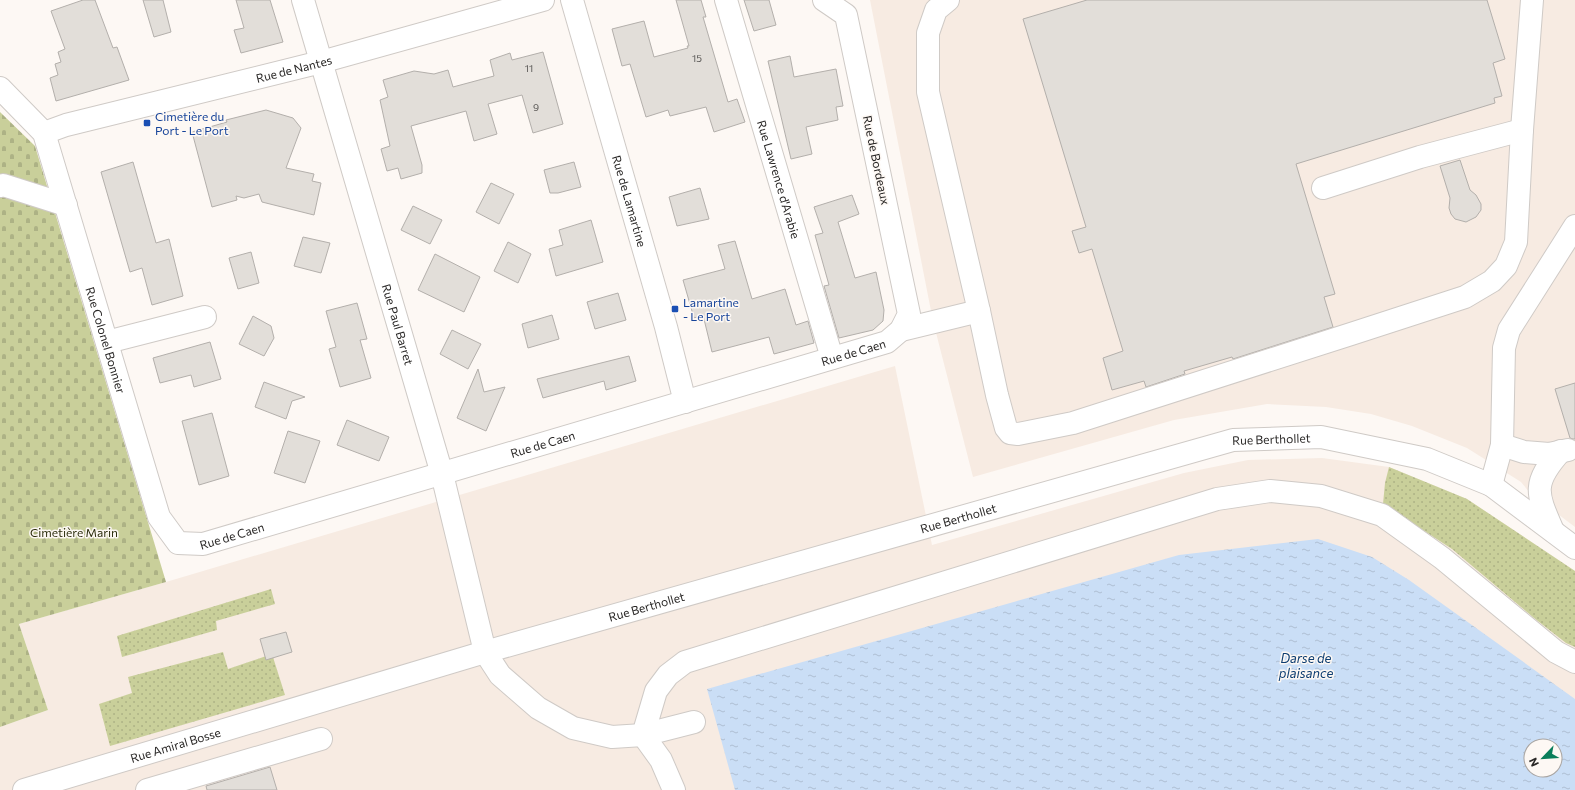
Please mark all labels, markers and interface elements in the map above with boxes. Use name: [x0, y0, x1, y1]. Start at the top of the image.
street label: Rue de Nantes: [254, 52, 333, 85]
house number: 15: [692, 52, 702, 64]
house number: 11: [525, 62, 533, 74]
house number: 9: [533, 101, 539, 113]
place label: Cimetière du Port - Le Port: [155, 109, 229, 137]
street label: Rue de Bordeaux: [861, 114, 893, 207]
marker: Cimetière du Port - Le Port: [142, 118, 152, 128]
street label: Rue Lawrence d'Arabie: [755, 118, 803, 240]
street label: Rue de Lamartine: [610, 153, 650, 248]
street label: Rue Paul Barret: [380, 282, 417, 367]
street label: Rue Colonel Bonnier: [83, 285, 129, 395]
place label: Lamartine - Le Port: [683, 295, 739, 323]
marker: Lamartine - Le Port: [670, 304, 680, 314]
street label: Rue de Caen: [819, 336, 887, 368]
street label: Rue de Caen: [509, 428, 576, 460]
street label: Rue Berthollet: [1232, 430, 1311, 447]
street label: Rue Berthollet: [918, 500, 998, 535]
street label: Rue de Caen: [198, 519, 266, 552]
park label: Cimetière Marin: [30, 525, 118, 539]
street label: Rue Berthollet: [607, 589, 686, 624]
water label: Darse de plaisance: [1278, 650, 1333, 681]
street label: Rue Amiral Bosse: [129, 725, 222, 765]
north arrow: [1523, 738, 1563, 778]
text: N: [1526, 756, 1541, 769]

